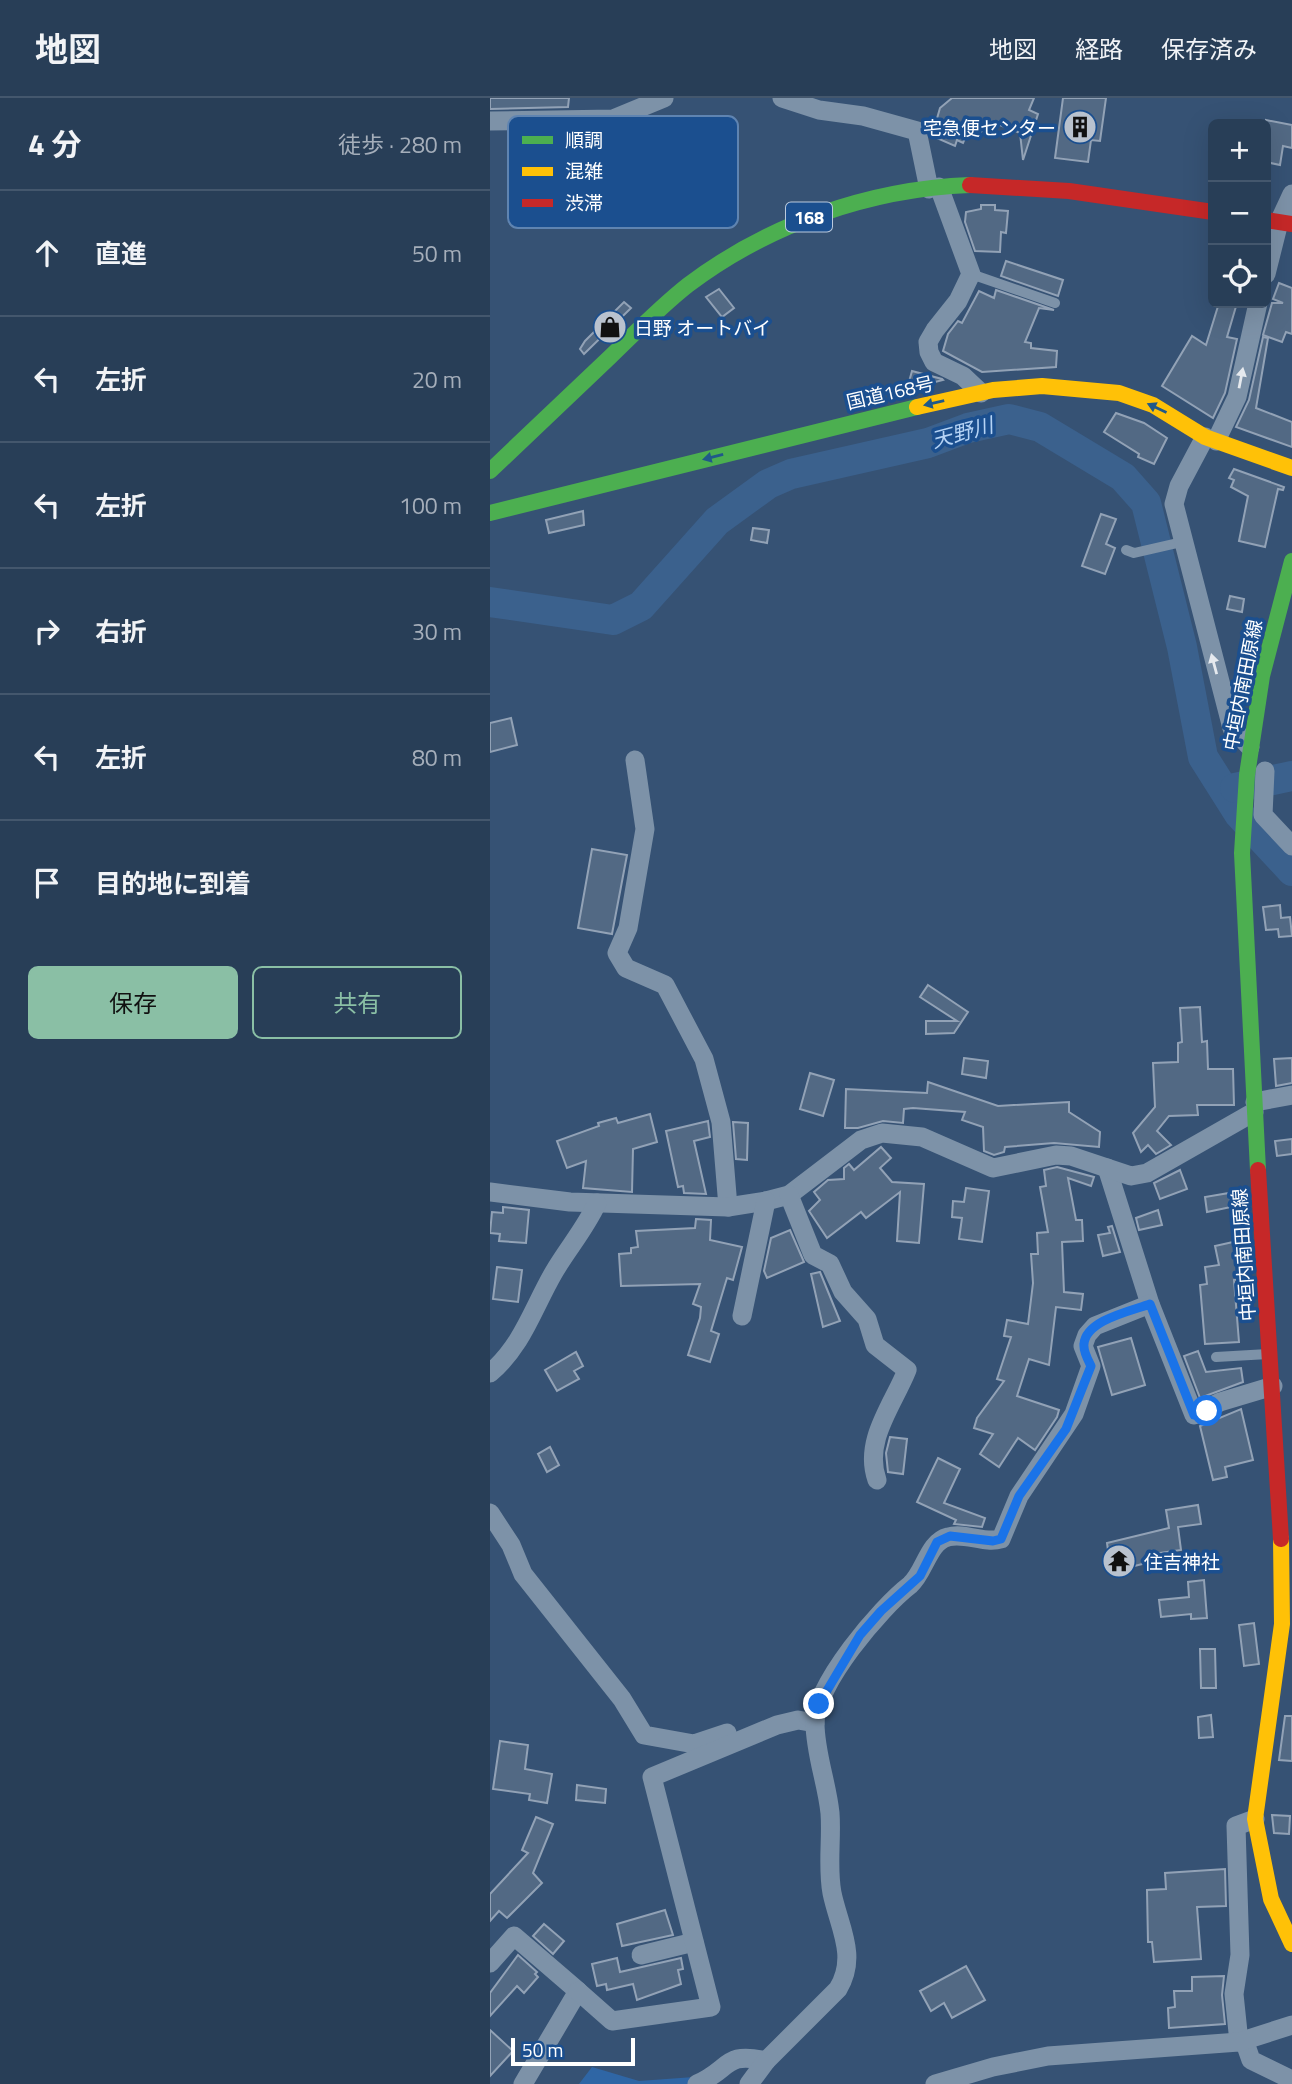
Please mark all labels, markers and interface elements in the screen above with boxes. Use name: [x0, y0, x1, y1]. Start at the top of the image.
text: 地図: [35, 24, 101, 74]
text: 地図: [989, 31, 1037, 67]
text: 経路: [1075, 31, 1123, 67]
text: 保存済み: [1161, 31, 1257, 67]
building icon: 宅急便センター: [1061, 108, 1099, 146]
place label: 宅急便センター: [923, 113, 1056, 142]
legend: [508, 116, 738, 228]
map controls: [1208, 119, 1271, 308]
button: +: [1208, 119, 1271, 182]
text: 4 分: [28, 121, 81, 167]
text: 順調: [565, 125, 603, 154]
text: 徒歩 · 280 m: [338, 127, 462, 162]
text: 混雑: [565, 156, 603, 185]
button: −: [1208, 182, 1271, 245]
text: 渋滞: [565, 188, 603, 217]
road number: 168: [786, 202, 832, 232]
icon: ahead: [28, 234, 66, 272]
text: 直進: [95, 234, 147, 273]
text: 50 m: [412, 236, 462, 271]
button: locate: [1208, 245, 1271, 308]
shop icon: 日野 オートバイ: [591, 308, 629, 346]
place label: 日野 オートバイ: [634, 313, 771, 342]
icon: left: [28, 360, 66, 398]
text: 左折: [95, 360, 147, 399]
text: 20 m: [412, 362, 462, 397]
one-way arrow: [1235, 367, 1246, 389]
street label: 国道168号: [843, 368, 937, 416]
one-way arrow: [923, 398, 945, 409]
one-way arrow: [1147, 402, 1167, 414]
water label: 天野川: [927, 408, 998, 456]
one-way arrow: [702, 452, 724, 463]
icon: left: [28, 486, 66, 524]
text: 左折: [95, 486, 147, 525]
text: 100 m: [399, 488, 462, 523]
icon: right: [28, 612, 66, 650]
text: 右折: [95, 612, 147, 651]
text: 30 m: [412, 614, 462, 649]
street label: 中垣内南田原線: [1215, 617, 1269, 753]
one-way arrow: [1208, 653, 1219, 675]
icon: left: [28, 738, 66, 776]
text: 左折: [95, 738, 147, 777]
text: 80 m: [412, 740, 462, 775]
icon: arrive: [28, 864, 66, 902]
text: 目的地に到着: [95, 864, 251, 903]
button: 保存: [28, 966, 238, 1039]
button: 共有: [252, 966, 462, 1039]
street label: 中垣内南田原線: [1224, 1188, 1262, 1322]
route start: [1191, 1395, 1222, 1426]
temple icon: 住吉神社: [1100, 1542, 1138, 1580]
place label: 住吉神社: [1144, 1547, 1220, 1576]
route end: [803, 1688, 834, 1719]
scale bar: [511, 2035, 635, 2067]
text: 50 m: [522, 2035, 563, 2064]

